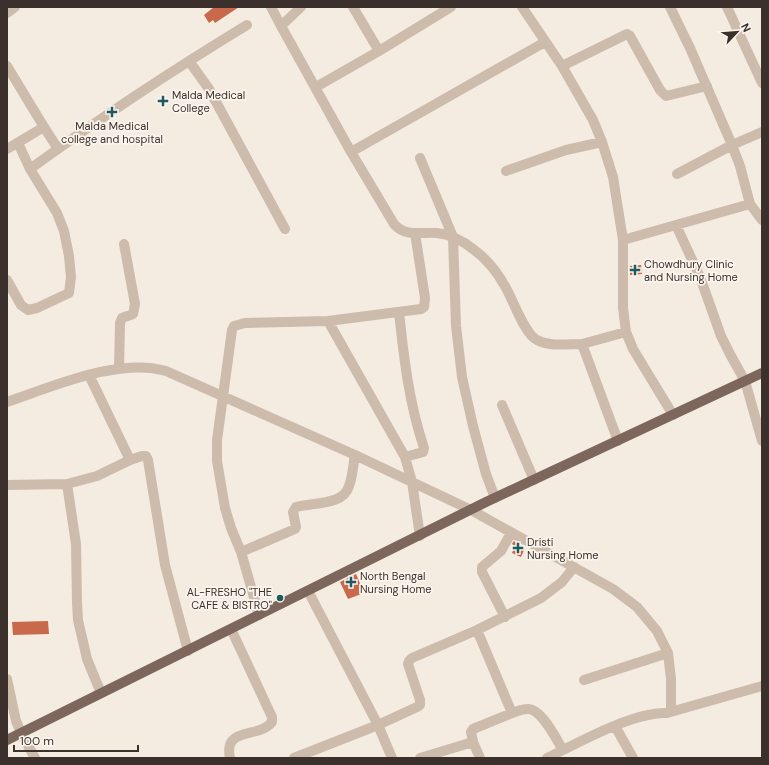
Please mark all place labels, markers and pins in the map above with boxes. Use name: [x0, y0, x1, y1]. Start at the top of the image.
place label: Malda Medical College: [172, 88, 245, 115]
marker: Malda Medical College: [157, 95, 169, 107]
marker: Malda Medical college and hospital: [106, 106, 118, 118]
place label: Malda Medical college and hospital: [61, 119, 163, 146]
place label: Chowdhury Clinic and Nursing Home: [644, 257, 738, 284]
marker: Chowdhury Clinic and Nursing Home: [629, 264, 641, 276]
place label: Dristi Nursing Home: [527, 535, 599, 562]
marker: Dristi Nursing Home: [512, 542, 524, 554]
place label: North Bengal Nursing Home: [360, 569, 432, 596]
marker: North Bengal Nursing Home: [345, 576, 357, 588]
place label: AL-FRESHO "THE CAFE & BISTRO": [187, 585, 272, 612]
marker: AL-FRESHO "THE CAFE & BISTRO": [275, 593, 285, 603]

